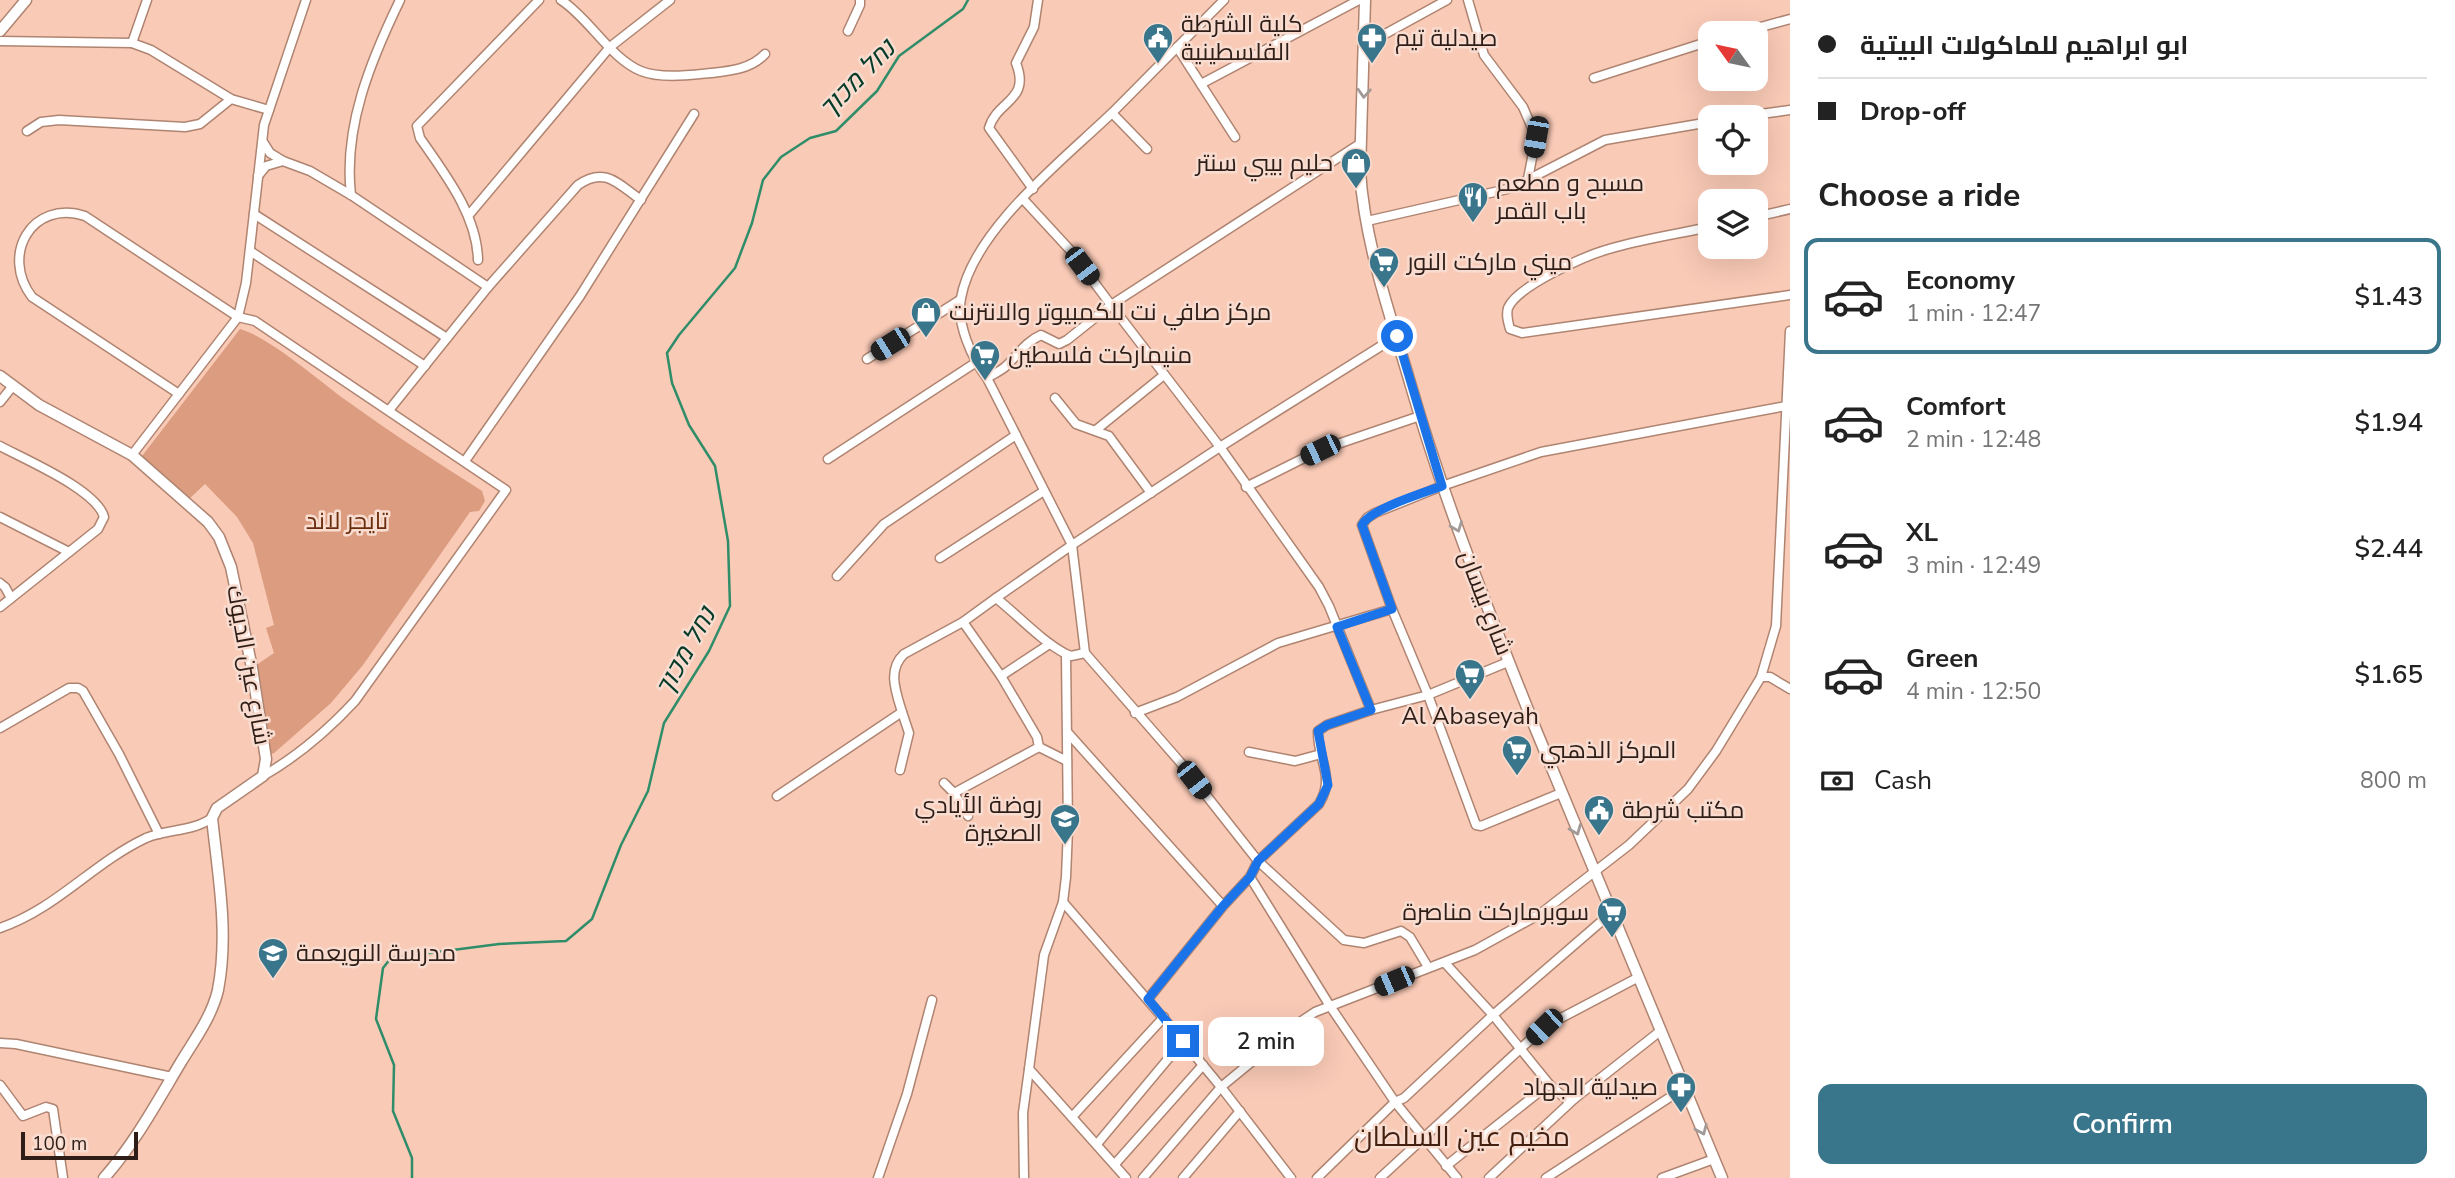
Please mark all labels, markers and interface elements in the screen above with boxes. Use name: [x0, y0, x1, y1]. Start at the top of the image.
place label: كلية الشرطة الفلسطينية: [1181, 8, 1303, 68]
public building icon: كلية الشرطة الفلسطينية: [1141, 21, 1175, 65]
pharmacy icon: صيدلية تيم: [1355, 21, 1389, 65]
north arrow: [1698, 21, 1768, 91]
map controls: [1698, 21, 1768, 259]
place label: صيدلية تيم: [1395, 22, 1498, 54]
text: ابو ابراهيم للماكولات البيتية: [1860, 28, 2188, 63]
water label: נחל מכוך: [811, 30, 904, 125]
one-way arrow: [1356, 87, 1371, 98]
text: Drop-off: [1860, 94, 1966, 129]
button: locate: [1698, 105, 1768, 175]
car: [1523, 114, 1550, 160]
shop icon: حليم بيبي سنتر: [1339, 146, 1373, 190]
place label: حليم بيبي سنتر: [1194, 147, 1333, 182]
place label: مسبح و مطعم باب القمر: [1494, 167, 1644, 227]
text: Choose a ride: [1818, 174, 2020, 217]
restaurant icon: مسبح و مطعم باب القمر: [1456, 180, 1490, 224]
button: layers: [1698, 189, 1768, 259]
car: [1061, 243, 1104, 289]
supermarket icon: ميني ماركت النور: [1367, 245, 1401, 289]
place label: ميني ماركت النور: [1405, 246, 1572, 281]
text: Economy: [1906, 263, 2015, 298]
icon: car: [1822, 265, 1885, 328]
text: $1.43: [2354, 279, 2423, 314]
shop icon: مركز صافي نت للكمبيوتر والانترنت: [909, 295, 943, 339]
place label: مركز صافي نت للكمبيوتر والانترنت: [949, 296, 1272, 331]
text: 1 min · 12:47: [1906, 298, 2041, 329]
route start: [1381, 320, 1413, 352]
car: [867, 324, 914, 364]
supermarket icon: منيماركت فلسطين: [968, 338, 1002, 382]
place label: منيماركت فلسطين: [1008, 339, 1192, 371]
text: Comfort: [1906, 389, 2006, 424]
icon: car: [1822, 391, 1885, 454]
text: $1.94: [2354, 405, 2423, 440]
text: 2 min · 12:48: [1906, 424, 2041, 455]
car: [1297, 431, 1344, 469]
park label: تايجر لاند: [306, 505, 389, 537]
text: XL: [1906, 515, 1938, 550]
icon: car: [1822, 517, 1885, 580]
one-way arrow: [1449, 520, 1463, 532]
text: $2.44: [2354, 531, 2423, 566]
street label: شارع بيسان: [1451, 546, 1521, 660]
text: 3 min · 12:49: [1906, 550, 2041, 581]
street label: شارع عين الديوك: [219, 583, 279, 747]
water label: נחל מכוך: [647, 599, 725, 702]
text: Green: [1906, 641, 1979, 676]
icon: car: [1822, 643, 1885, 706]
supermarket icon: Al Abaseyah: [1453, 657, 1487, 701]
text: $1.65: [2354, 657, 2423, 692]
text: 4 min · 12:50: [1906, 676, 2041, 707]
place label: Al Abaseyah: [1401, 700, 1539, 732]
supermarket icon: المركز الذهبي: [1500, 733, 1534, 777]
place label: المركز الذهبي: [1540, 734, 1677, 769]
car: [1173, 757, 1216, 803]
icon: cash: [1818, 762, 1856, 800]
text: Cash: [1874, 763, 1932, 798]
text: 800 m: [2360, 765, 2427, 796]
place label: روضة الأيادي الصغيرة: [914, 789, 1042, 849]
public building icon: مكتب شرطة: [1582, 793, 1616, 837]
place label: مكتب شرطة: [1622, 794, 1744, 826]
school or university icon: روضة الأيادي الصغيرة: [1048, 802, 1082, 846]
one-way arrow: [1568, 823, 1582, 835]
supermarket icon: سوبرماركت مناصرة: [1595, 895, 1629, 939]
place label: سوبرماركت مناصرة: [1402, 896, 1589, 928]
school or university icon: مدرسة النويعمة: [256, 936, 290, 980]
place label: مدرسة النويعمة: [296, 937, 456, 969]
car: [1371, 963, 1418, 999]
car: [1522, 1005, 1567, 1049]
callout: 2 min: [1208, 1016, 1323, 1066]
route end: [1167, 1025, 1199, 1057]
text: 2 min: [1237, 1026, 1295, 1057]
pharmacy icon: صيدلية الجهاد: [1664, 1070, 1698, 1114]
place label: صيدلية الجهاد: [1523, 1071, 1658, 1103]
button: Confirm: [1818, 1084, 2427, 1164]
district label: مخيم عين السلطان: [1354, 1118, 1570, 1156]
one-way arrow: [1694, 1123, 1708, 1135]
scale bar: [21, 1129, 138, 1161]
text: 100 m: [32, 1131, 87, 1157]

